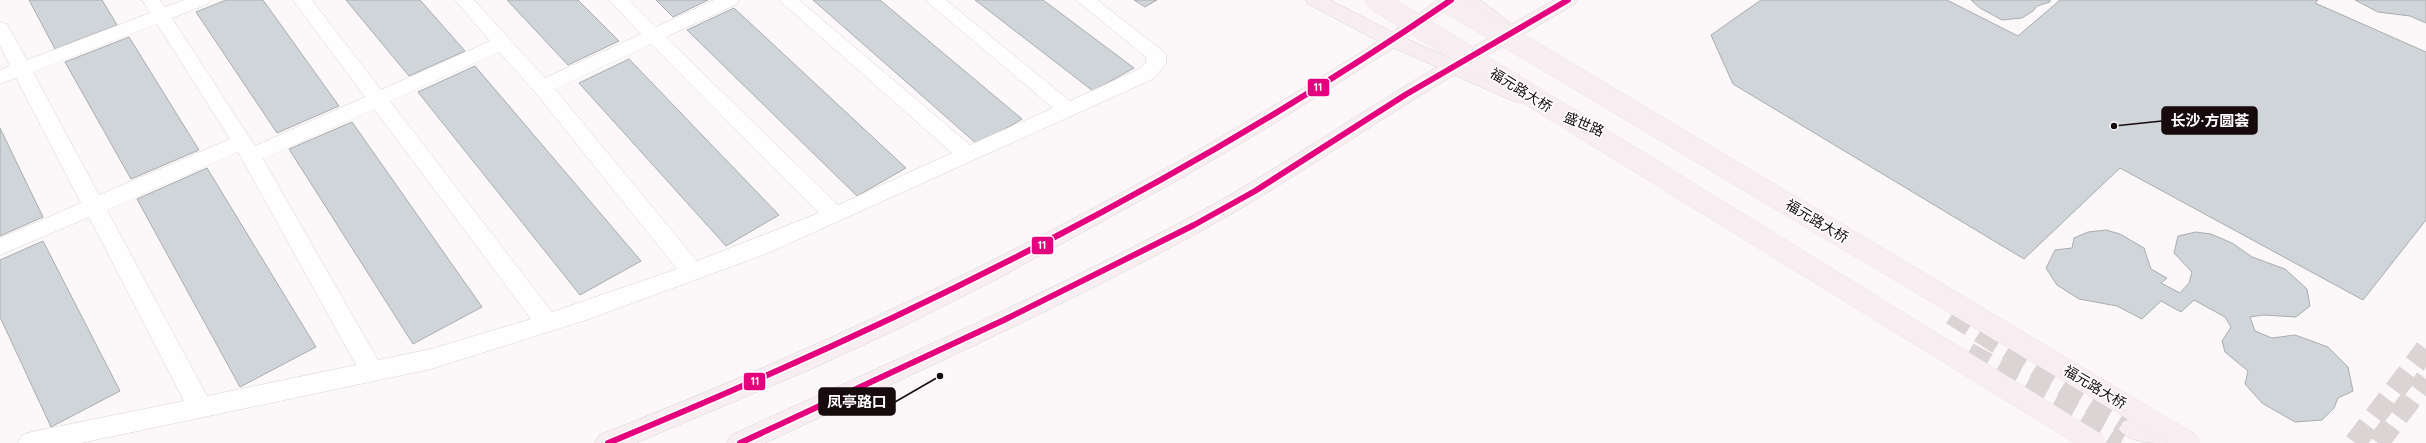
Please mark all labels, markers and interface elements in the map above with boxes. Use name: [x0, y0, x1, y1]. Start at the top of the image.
street label: 福元路大桥: [1487, 64, 1555, 116]
line badge: 11: [1307, 78, 1330, 97]
text: 11: [1314, 80, 1322, 94]
callout: 长沙·方圆荟: [2162, 107, 2257, 134]
street label: 盛世路: [1561, 108, 1607, 140]
text: 长沙·方圆荟: [2171, 111, 2249, 130]
street label: 福元路大桥: [1782, 195, 1852, 247]
line badge: 11: [1031, 236, 1054, 255]
text: 11: [1038, 238, 1046, 252]
street label: 福元路大桥: [2060, 361, 2130, 413]
line badge: 11: [743, 372, 766, 391]
text: 11: [751, 374, 759, 388]
callout: 凤亭路口: [819, 388, 895, 415]
text: 凤亭路口: [827, 392, 887, 411]

